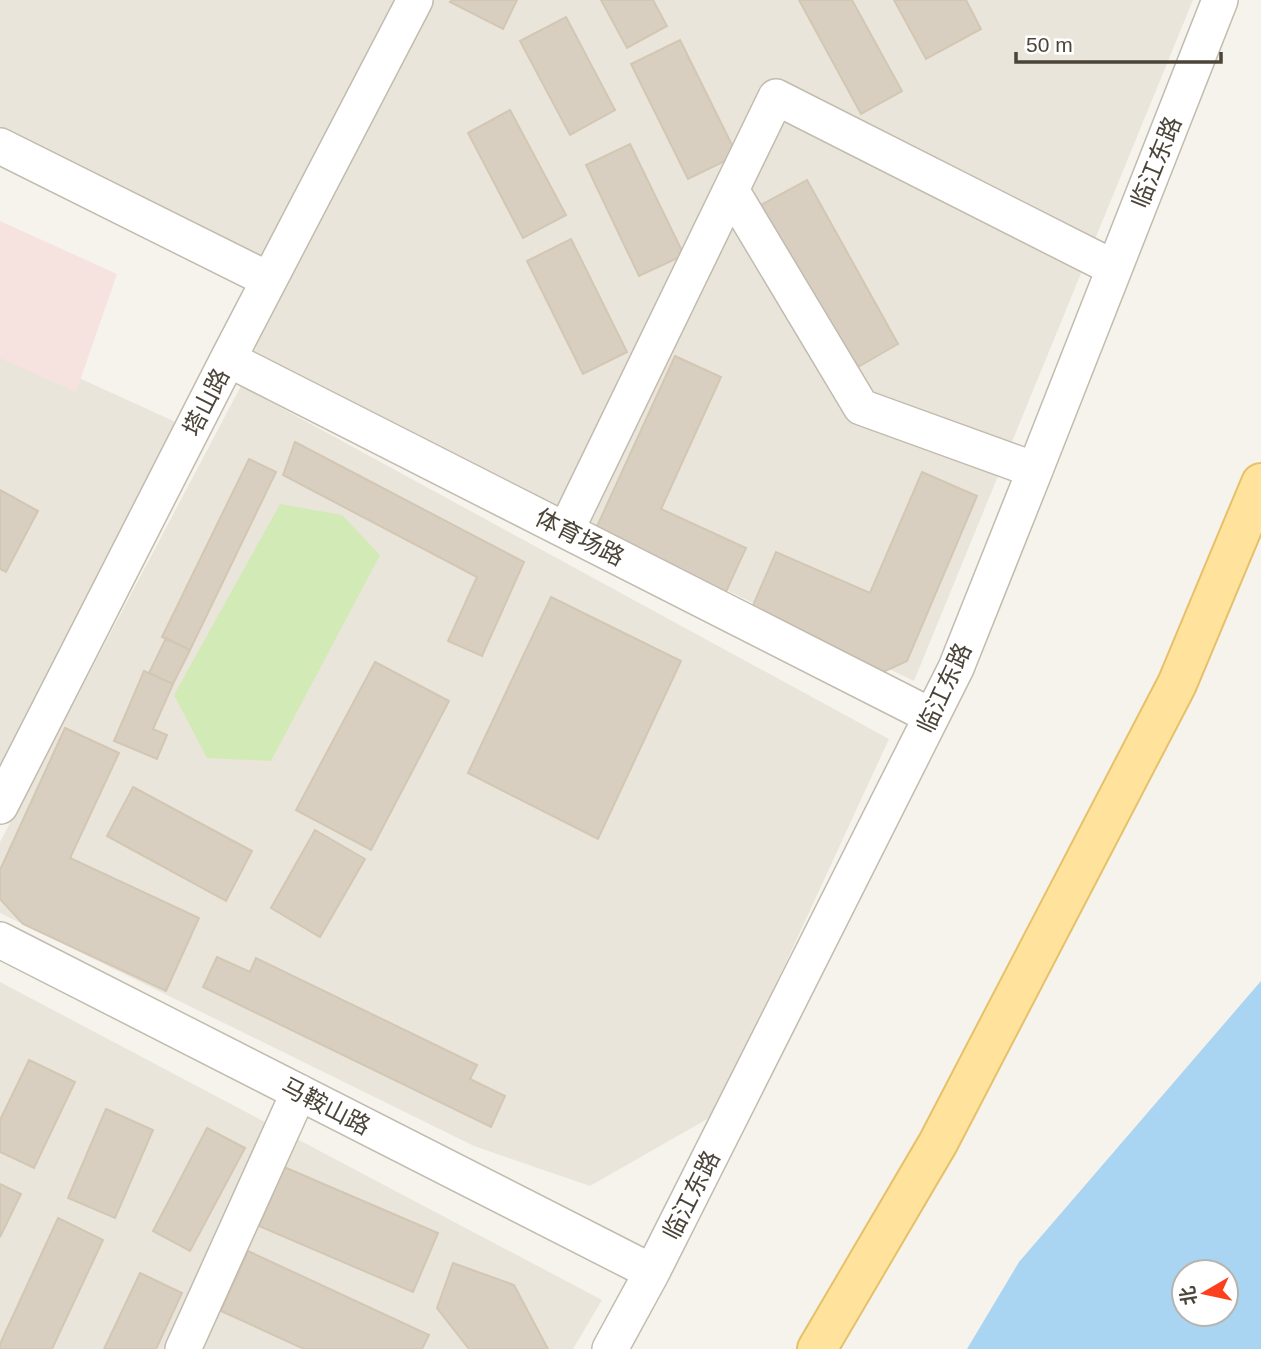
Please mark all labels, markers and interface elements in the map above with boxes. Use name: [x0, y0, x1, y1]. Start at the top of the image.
scale bar: [1016, 21, 1221, 65]
text: 50 m: [1026, 33, 1073, 56]
street label: 临江东路: [1126, 112, 1186, 212]
street label: 塔山路: [178, 364, 234, 440]
street label: 体育场路: [531, 503, 629, 571]
street label: 临江东路: [911, 639, 977, 737]
street label: 马鞍山路: [277, 1072, 375, 1140]
street label: 临江东路: [657, 1146, 725, 1244]
north arrow: [1170, 1258, 1240, 1328]
text: 北: [1177, 1285, 1201, 1307]

